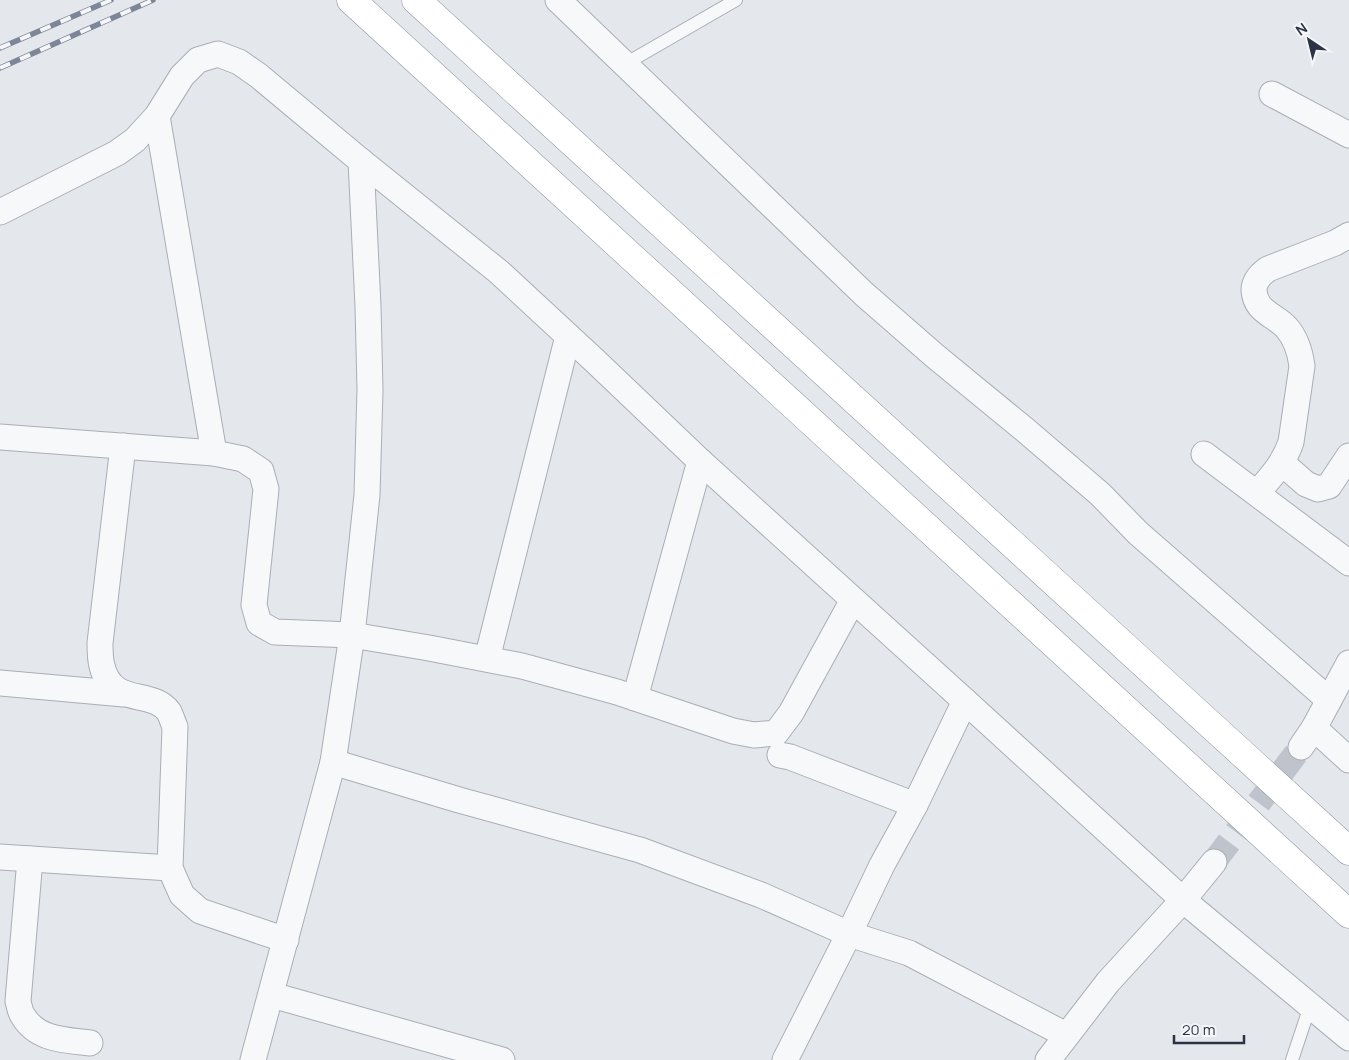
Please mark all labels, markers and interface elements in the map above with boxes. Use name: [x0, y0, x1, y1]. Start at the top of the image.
north arrow: [1284, 15, 1334, 65]
text: N: [1292, 18, 1311, 40]
scale bar: [1174, 1012, 1244, 1044]
text: 20 m: [1182, 1019, 1215, 1040]

